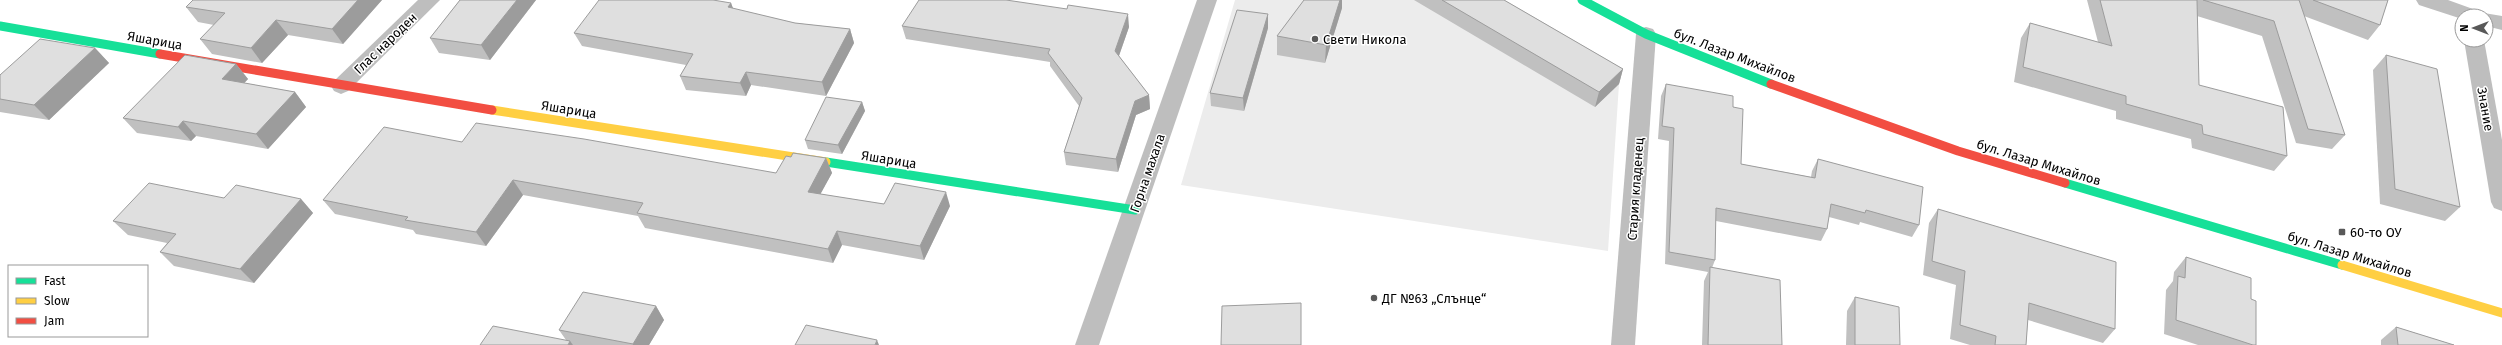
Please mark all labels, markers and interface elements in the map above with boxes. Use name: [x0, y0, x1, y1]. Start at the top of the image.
north arrow: [2454, 8, 2494, 48]
street label: Глас народен: [351, 10, 420, 77]
text: N: [2458, 24, 2471, 32]
street label: бул. Лазар Михайлов: [1672, 25, 1798, 86]
street label: Яшарица: [126, 28, 184, 53]
place label: Свети Никола: [1323, 32, 1407, 47]
marker: Свети Никола: [1310, 34, 1320, 44]
street label: Знание: [2474, 86, 2497, 132]
street label: Яшарица: [540, 98, 598, 121]
street label: Горна махала: [1127, 132, 1168, 215]
street label: бул. Лазар Михайлов: [1975, 136, 2103, 189]
street label: Стария кладенец: [1624, 137, 1647, 241]
street label: Яшарица: [860, 148, 918, 171]
place label: 60-то ОУ: [2350, 225, 2403, 240]
marker: 60-то ОУ: [2337, 227, 2347, 237]
street label: бул. Лазар Михайлов: [2286, 228, 2414, 281]
legend: [8, 265, 148, 337]
text: Fast: [44, 274, 66, 288]
place label: ДГ №63 „Слънце“: [1381, 291, 1486, 306]
marker: ДГ №63 „Слънце“: [1369, 293, 1379, 303]
text: Slow: [44, 294, 70, 308]
text: Jam: [44, 314, 64, 328]

